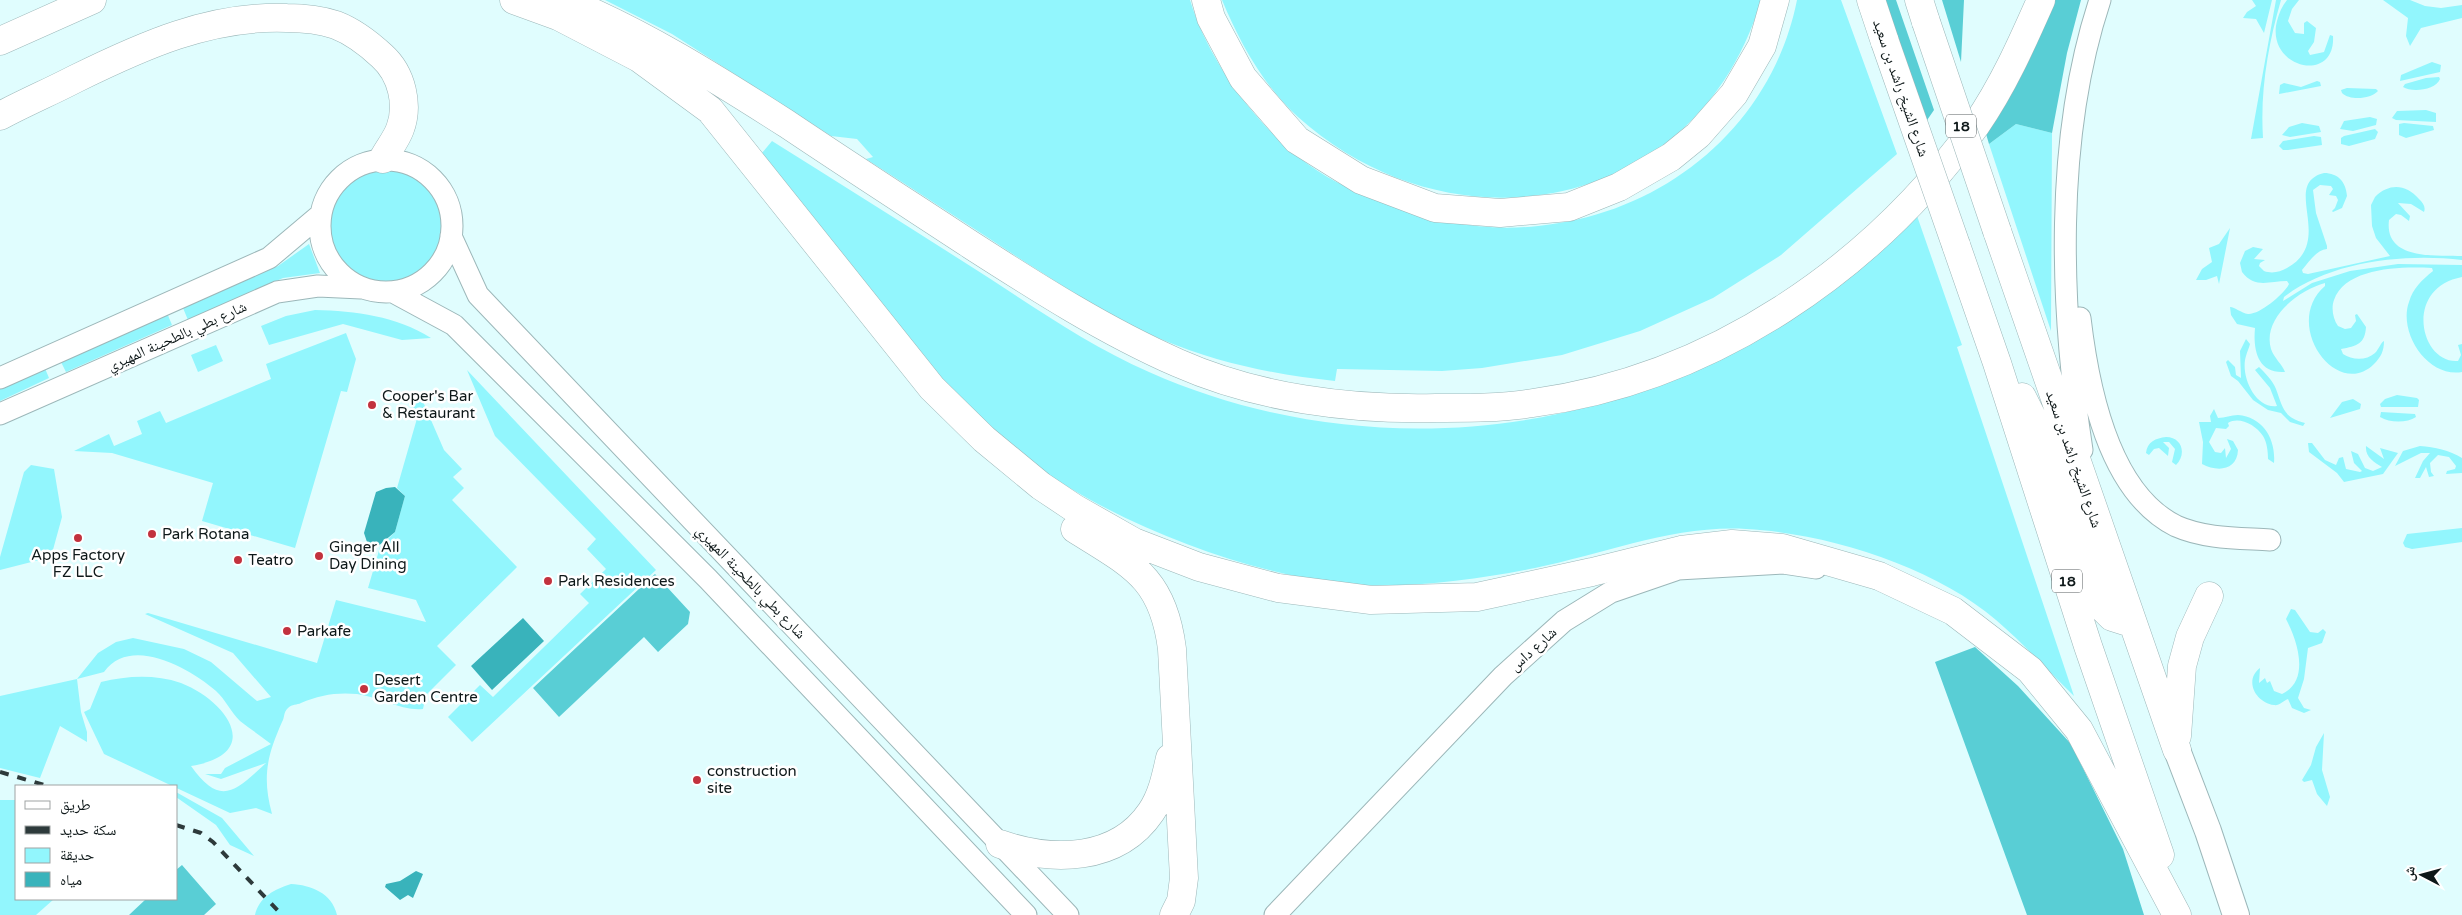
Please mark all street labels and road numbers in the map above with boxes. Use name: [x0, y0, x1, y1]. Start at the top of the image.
street label: شارع الشيخ راشد بن سعيد: [1868, 17, 1933, 159]
road number: 18: [1946, 114, 1976, 138]
street label: شارع بطي بالطحينة المهيري: [105, 297, 251, 377]
street label: شارع الشيخ راشد بن سعيد: [2041, 388, 2106, 530]
street label: شارع بطي بالطحينة المهيري: [690, 522, 810, 644]
road number: 18: [2052, 570, 2082, 592]
street label: شارع داس: [1506, 623, 1561, 676]

